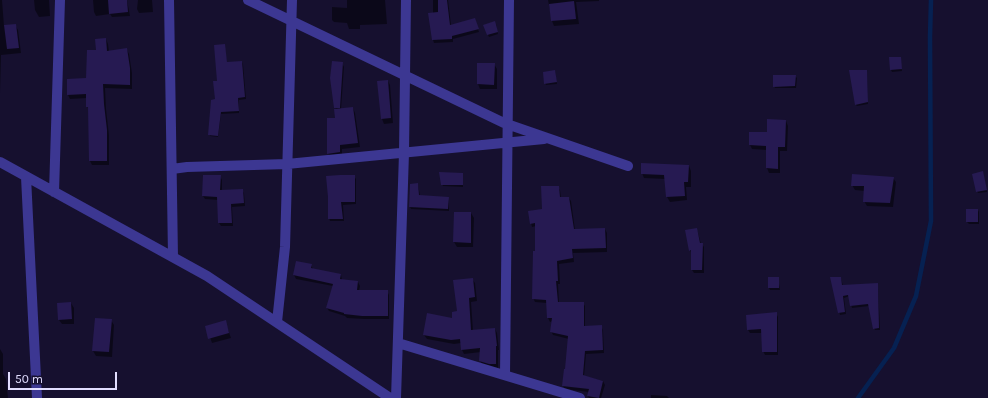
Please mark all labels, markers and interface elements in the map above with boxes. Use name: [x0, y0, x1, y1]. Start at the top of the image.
scale bar: [10, 364, 119, 390]
text: 50 m: [15, 372, 43, 386]

